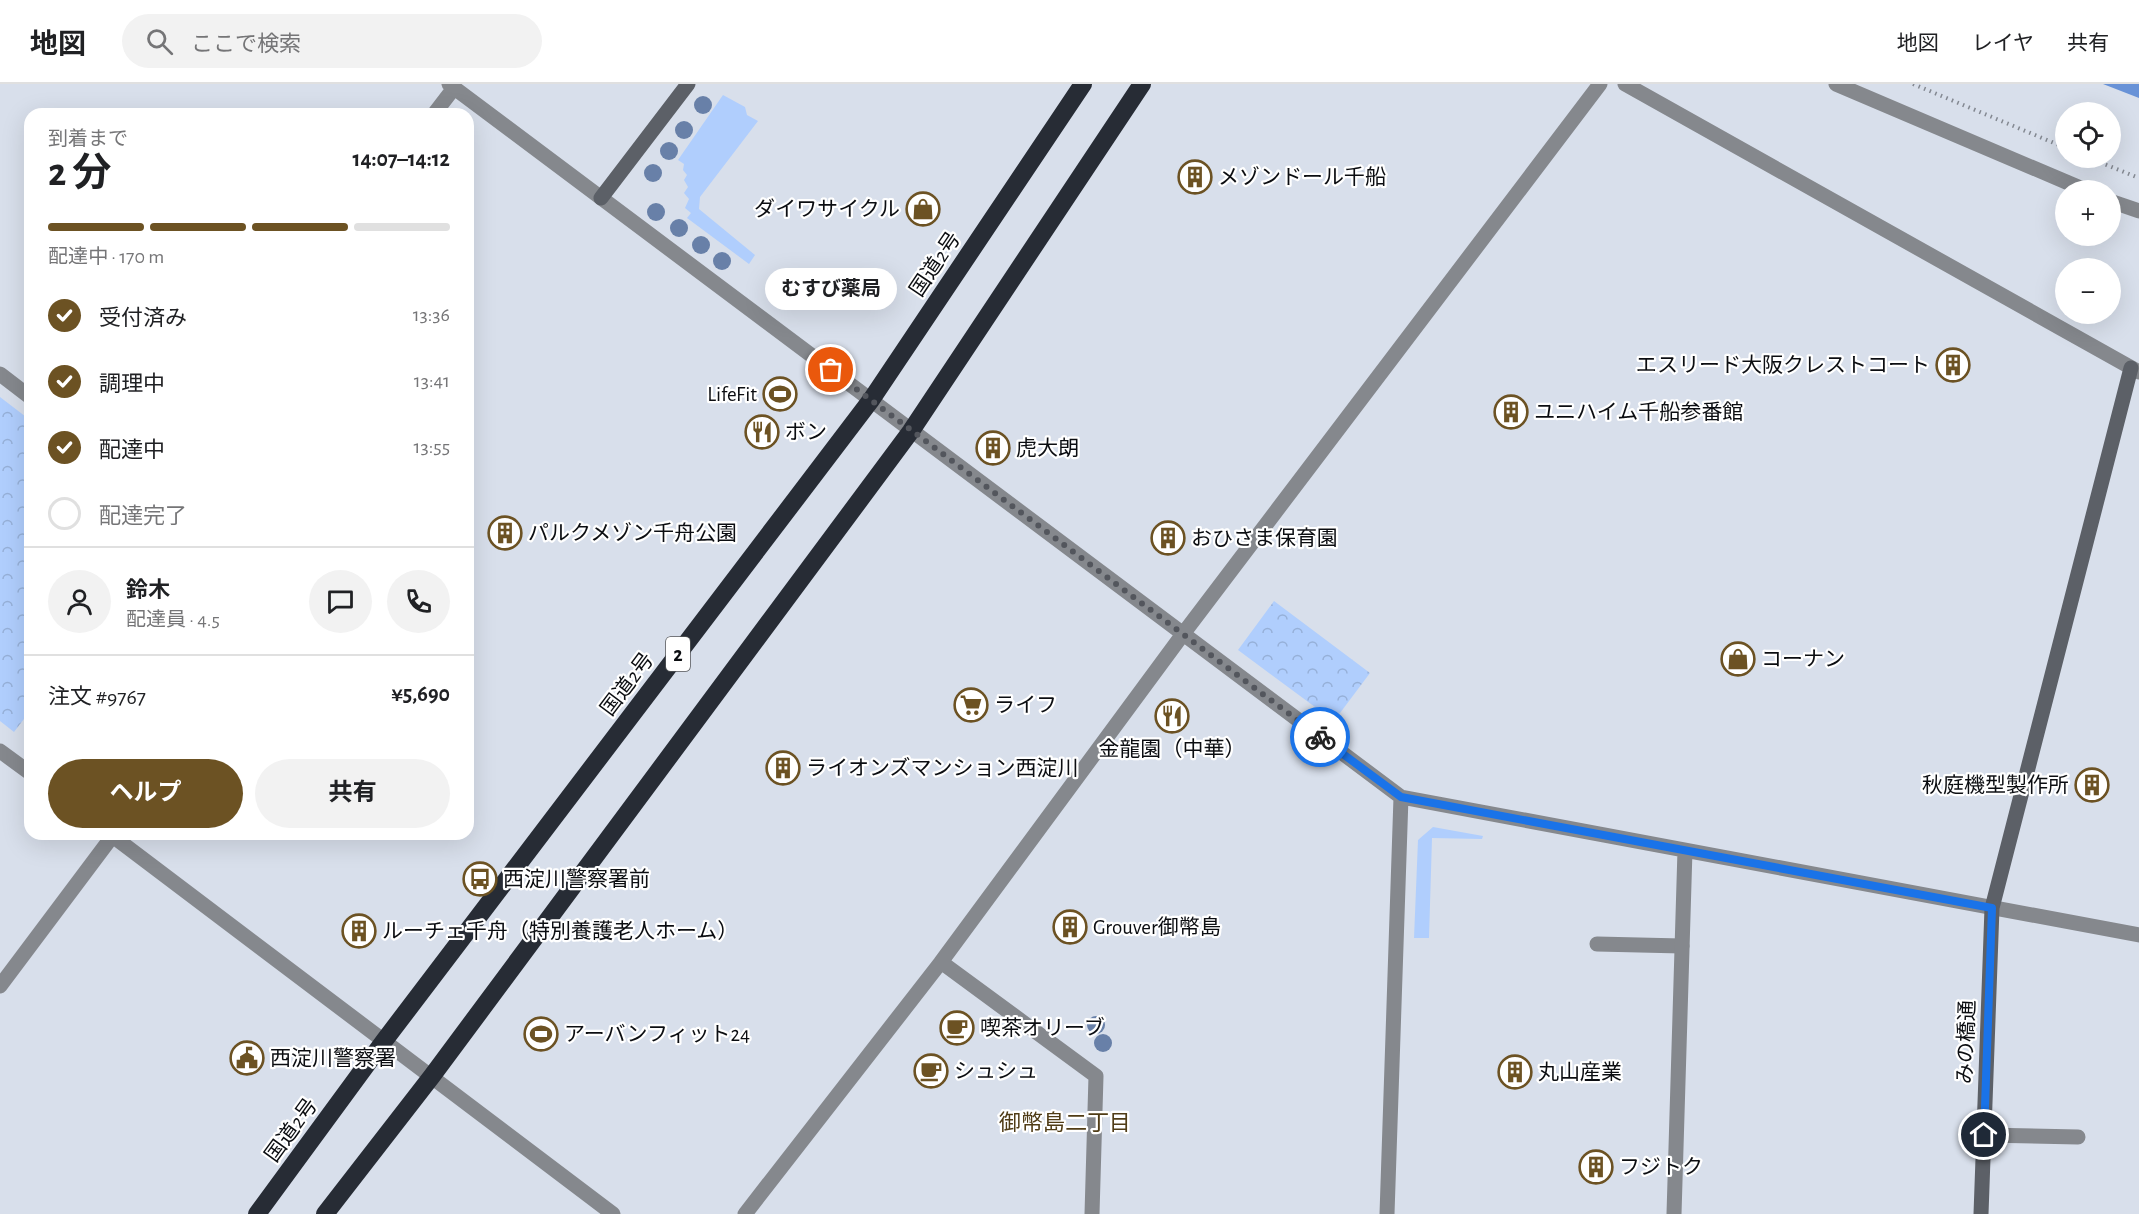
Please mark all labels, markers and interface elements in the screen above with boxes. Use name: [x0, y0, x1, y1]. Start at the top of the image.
search box: [122, 14, 542, 68]
icon: search: [143, 25, 176, 58]
text: 地図: [30, 31, 86, 59]
text: ここで検索: [191, 33, 301, 55]
text: 地図: [1897, 33, 1939, 54]
text: レイヤ: [1972, 33, 2034, 54]
text: 共有: [2067, 33, 2109, 54]
map controls: [2055, 102, 2121, 324]
button: locate: [2055, 102, 2121, 168]
text: 到着まで: [48, 129, 128, 149]
text: 14:07–14:12: [353, 148, 450, 170]
text: 2 分: [48, 154, 111, 193]
building icon: メゾンドール千船: [1177, 159, 1213, 195]
place label: メゾンドール千船: [1218, 166, 1386, 188]
button: +: [2055, 180, 2121, 246]
shop icon: ダイワサイクル: [905, 191, 941, 227]
place label: ダイワサイクル: [754, 198, 900, 220]
street label: 国道2号: [906, 228, 964, 300]
text: 配達中 · 170 m: [48, 247, 164, 267]
button: −: [2055, 258, 2121, 324]
callout: むすび薬局: [765, 268, 897, 310]
text: むすび薬局: [781, 279, 881, 299]
icon: check: [48, 299, 81, 332]
text: 13:36: [413, 305, 450, 325]
text: 受付済み: [99, 307, 187, 329]
pin: [805, 344, 856, 395]
building icon: エスリード大阪クレストコート: [1935, 347, 1971, 383]
icon: bag: [814, 353, 847, 386]
place label: エスリード大阪クレストコート: [1636, 354, 1930, 376]
icon: check: [48, 365, 81, 398]
text: 13:41: [414, 371, 450, 391]
text: 調理中: [99, 373, 165, 395]
sports icon: LifeFit: [762, 376, 798, 412]
place label: LifeFit: [707, 384, 757, 405]
building icon: ユニハイム千船参番館: [1493, 394, 1529, 430]
place label: ユニハイム千船参番館: [1534, 401, 1743, 423]
restaurant icon: ボン: [744, 414, 780, 450]
place label: ボン: [785, 421, 827, 443]
building icon: 虎大朗: [975, 430, 1011, 466]
icon: check: [48, 431, 81, 464]
text: 13:55: [414, 437, 450, 457]
place label: 虎大朗: [1016, 437, 1079, 459]
text: 配達中: [99, 439, 165, 461]
text: 配達完了: [99, 505, 187, 527]
building icon: パルクメゾン千舟公園: [487, 515, 523, 551]
building icon: おひさま保育園: [1150, 520, 1186, 556]
place label: パルクメゾン千舟公園: [528, 522, 737, 544]
place label: おひさま保育園: [1191, 527, 1338, 549]
button: person: [48, 570, 111, 633]
button: chat: [309, 570, 372, 633]
button: phone: [387, 570, 450, 633]
text: 鈴木: [126, 579, 170, 601]
text: 配達員 · 4.5: [126, 610, 220, 630]
road number: 2: [666, 637, 690, 671]
shop icon: コーナン: [1720, 641, 1756, 677]
street label: 国道2号: [596, 648, 658, 720]
place label: コーナン: [1761, 649, 1845, 670]
text: ¥5,690: [391, 683, 450, 705]
text: 注文 #9767: [48, 686, 146, 708]
supermarket icon: ライフ: [953, 687, 989, 723]
place label: ライフ: [994, 695, 1057, 716]
restaurant icon: 金龍園（中華）: [1154, 698, 1190, 734]
courier: [1290, 707, 1350, 767]
icon: bike: [1304, 721, 1337, 754]
place label: 金龍園（中華）: [1099, 738, 1246, 760]
building icon: ライオンズマンション西淀川: [765, 750, 801, 786]
place label: ライオンズマンション西淀川: [806, 756, 1079, 779]
button: ヘルプ: [48, 759, 243, 828]
button: 共有: [255, 759, 450, 828]
building icon: 秋庭機型製作所: [2074, 767, 2110, 803]
place label: 秋庭機型製作所: [1922, 774, 2069, 796]
bus stop icon: 西淀川警察署前: [462, 861, 498, 897]
place label: 西淀川警察署前: [503, 868, 650, 890]
building icon: Grouver御幣島: [1052, 909, 1088, 945]
building icon: ルーチェ千舟（特別養護老人ホーム）: [341, 913, 377, 949]
place label: Grouver御幣島: [1093, 916, 1221, 938]
place label: ルーチェ千舟（特別養護老人ホーム）: [382, 920, 738, 942]
street label: みの橋通: [1954, 1000, 1978, 1084]
cafe icon: 喫茶オリーブ: [939, 1010, 975, 1046]
sports icon: アーバンフィット24: [523, 1016, 559, 1052]
place label: 喫茶オリーブ: [980, 1016, 1105, 1039]
place label: アーバンフィット24: [564, 1023, 750, 1045]
public building icon: 西淀川警察署: [229, 1040, 265, 1076]
place label: 西淀川警察署: [270, 1047, 396, 1069]
cafe icon: シュシュ: [913, 1053, 949, 1089]
building icon: 丸山産業: [1497, 1054, 1533, 1090]
place label: シュシュ: [954, 1061, 1038, 1082]
place label: 丸山産業: [1538, 1061, 1622, 1083]
street label: 国道2号: [261, 1094, 321, 1166]
pin: [1958, 1109, 2009, 1160]
district label: 御幣島二丁目: [999, 1111, 1131, 1134]
icon: home: [1967, 1118, 2000, 1151]
building icon: フジトク: [1578, 1149, 1614, 1185]
place label: フジトク: [1619, 1156, 1703, 1178]

